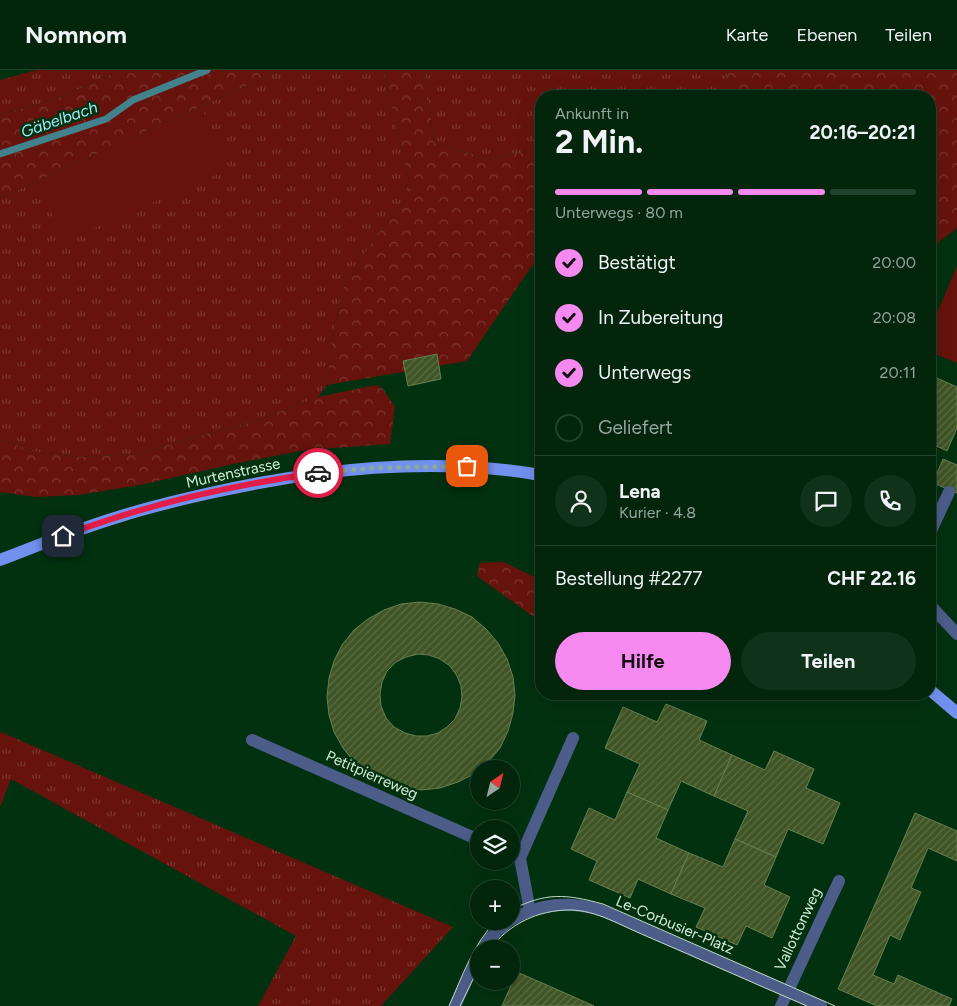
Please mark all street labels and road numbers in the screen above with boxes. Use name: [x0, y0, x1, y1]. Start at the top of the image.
street label: Murtenstrasse: [184, 454, 282, 492]
street label: Petitpierreweg: [323, 747, 421, 803]
street label: Vallottonweg: [771, 885, 825, 973]
street label: Le-Corbusier-Platz: [613, 892, 737, 958]

